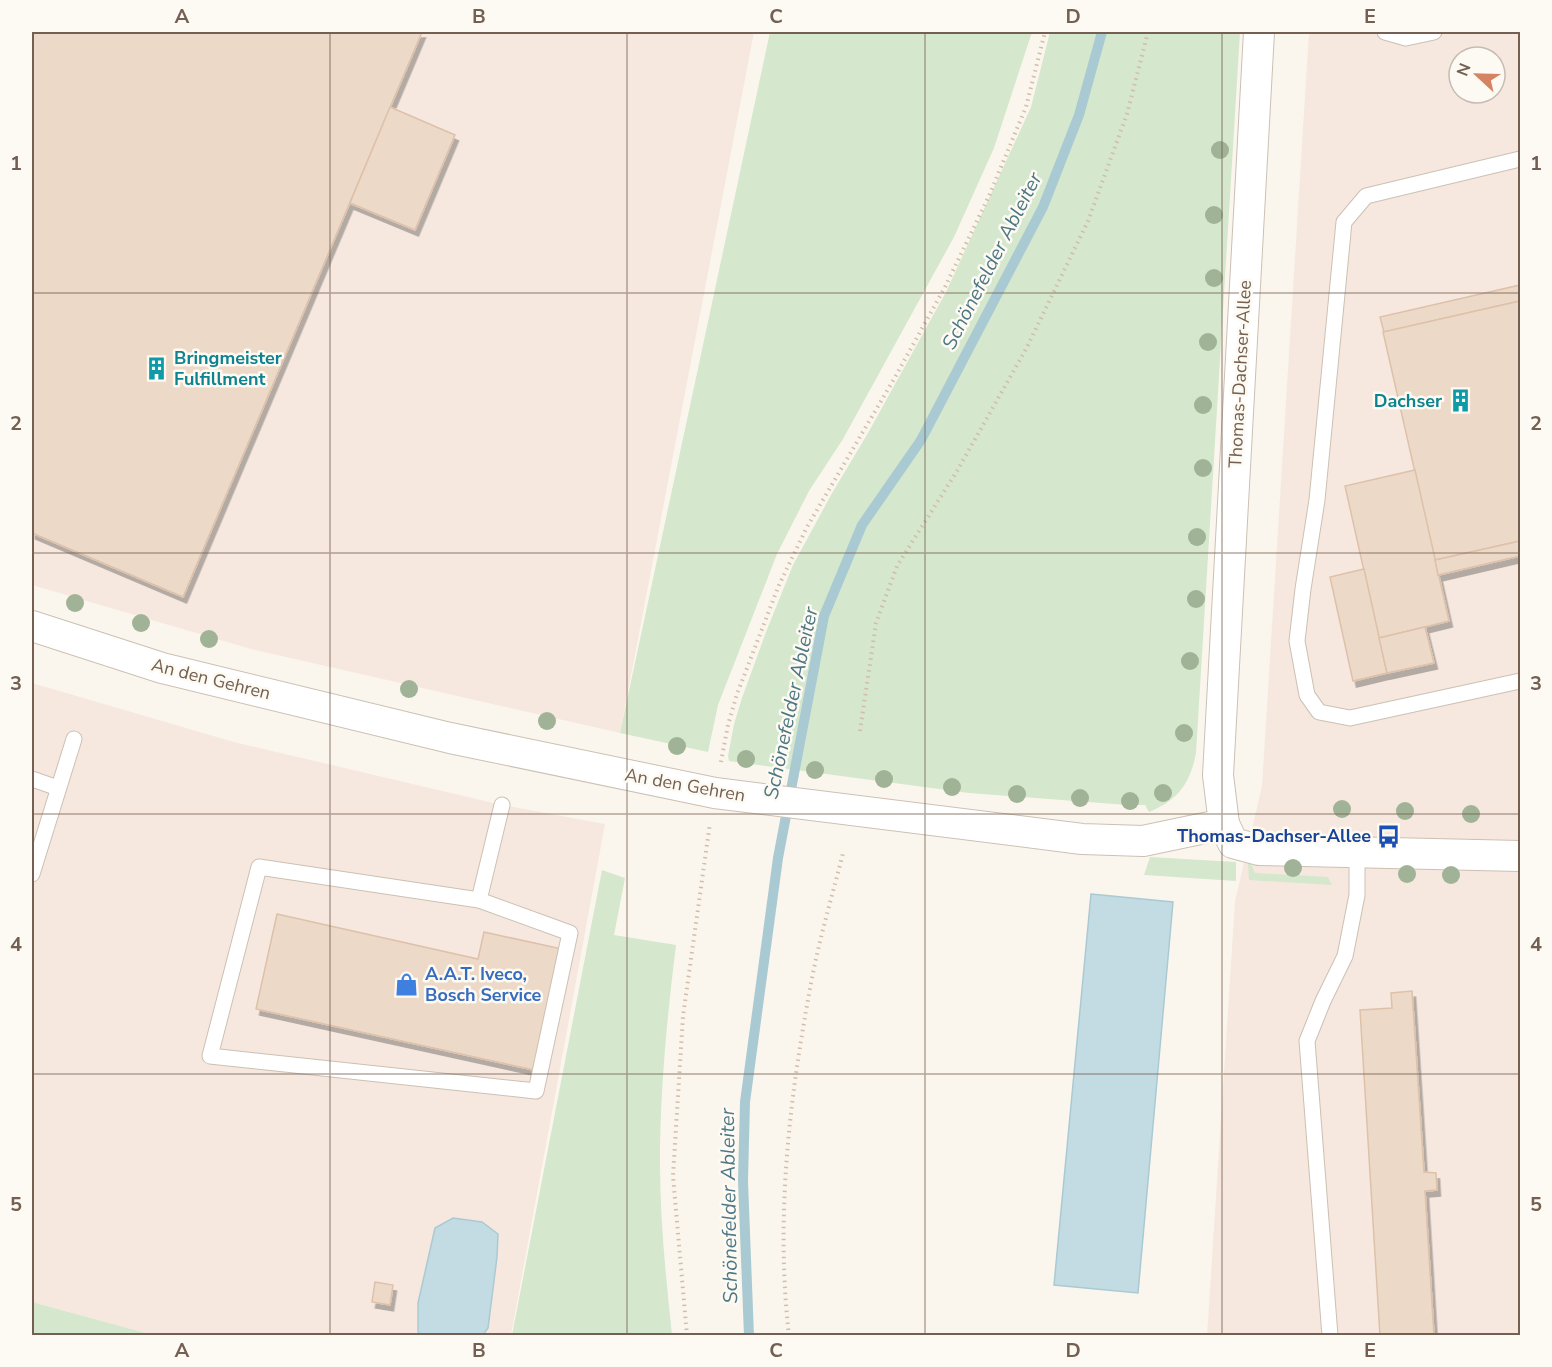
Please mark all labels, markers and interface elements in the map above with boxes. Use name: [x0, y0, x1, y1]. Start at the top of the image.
text: A: [175, 3, 190, 30]
text: B: [472, 3, 486, 30]
text: C: [769, 3, 783, 30]
text: D: [1065, 3, 1081, 30]
text: E: [1364, 3, 1376, 30]
north arrow: [1447, 45, 1507, 105]
text: N: [1452, 60, 1476, 79]
text: 1: [10, 150, 22, 177]
text: 1: [1530, 150, 1542, 177]
water label: Schönefelder Ableiter: [936, 167, 1049, 354]
street label: Thomas-Dachser-Allee: [1223, 279, 1257, 469]
place label: Bringmeister Fulfillment: [174, 346, 282, 391]
building icon: Bringmeister Fulfillment: [143, 355, 169, 381]
building icon: Dachser: [1447, 388, 1473, 414]
place label: Dachser: [1374, 389, 1442, 413]
text: 2: [10, 410, 22, 437]
text: 2: [1530, 410, 1542, 437]
water label: Schönefelder Ableiter: [757, 604, 825, 801]
street label: An den Gehren: [149, 653, 273, 705]
text: 3: [10, 670, 22, 697]
text: 3: [1530, 670, 1542, 697]
street label: An den Gehren: [623, 763, 747, 807]
bus stop icon: Thomas-Dachser-Allee: [1376, 823, 1402, 849]
place label: Thomas-Dachser-Allee: [1177, 824, 1371, 848]
text: 4: [10, 931, 22, 958]
text: 4: [1530, 931, 1542, 958]
place label: A.A.T. Iveco, Bosch Service: [425, 962, 542, 1007]
shop icon: A.A.T. Iveco, Bosch Service: [394, 971, 420, 997]
water label: Schönefelder Ableiter: [714, 1107, 744, 1304]
text: 5: [10, 1191, 22, 1218]
text: 5: [1530, 1191, 1542, 1218]
text: A: [175, 1337, 190, 1364]
text: B: [472, 1337, 486, 1364]
text: C: [769, 1337, 783, 1364]
text: D: [1065, 1337, 1081, 1364]
text: E: [1364, 1337, 1376, 1364]

